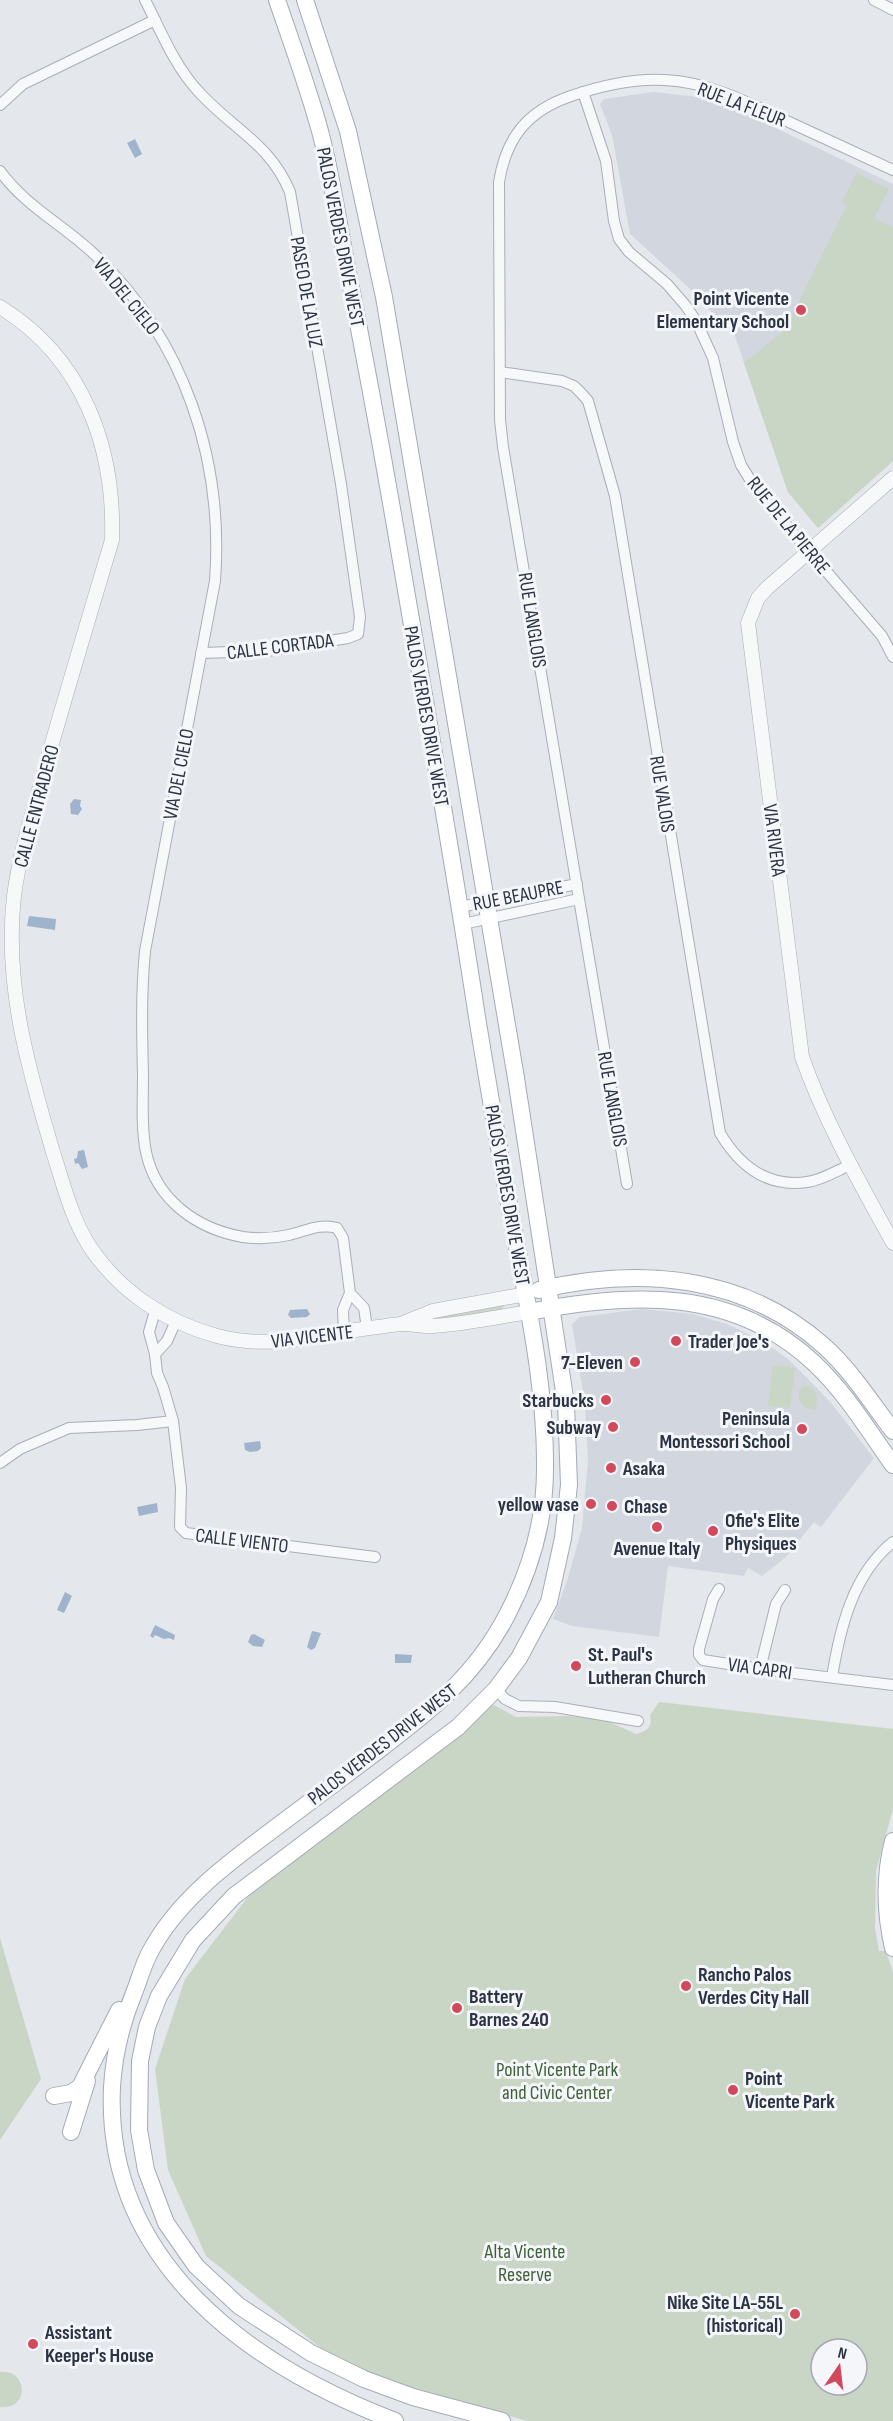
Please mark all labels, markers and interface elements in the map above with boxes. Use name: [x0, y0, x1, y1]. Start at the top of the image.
street label: RUE LA FLEUR: [694, 77, 789, 133]
street label: PALOS VERDES DRIVE WEST: [311, 145, 369, 329]
street label: PASEO DE LA LUZ: [284, 235, 328, 349]
street label: VIA DEL CIELO: [88, 253, 165, 340]
place label: Point Vicente Elementary School: [656, 287, 789, 334]
marker: Point Vicente Elementary School: [794, 303, 808, 317]
street label: RUE DE LA PIERRE: [742, 472, 835, 579]
street label: RUE LANGLOIS: [513, 571, 551, 670]
street label: PALOS VERDES DRIVE WEST: [398, 624, 454, 808]
street label: CALLE CORTADA: [226, 629, 335, 665]
street label: VIA DEL CIELO: [158, 727, 200, 822]
street label: CALLE ENTRADERO: [9, 742, 65, 870]
street label: RUE VALOIS: [644, 754, 680, 834]
street label: VIA RIVERA: [758, 802, 790, 878]
street label: RUE BEAUPRE: [471, 875, 565, 917]
street label: RUE LANGLOIS: [592, 1050, 632, 1149]
street label: PALOS VERDES DRIVE WEST: [479, 1103, 535, 1287]
street label: VIA VICENTE: [270, 1320, 354, 1354]
place label: Trader Joe's: [688, 1330, 770, 1354]
marker: Trader Joe's: [669, 1334, 683, 1348]
place label: 7-Eleven: [561, 1351, 623, 1375]
marker: 7-Eleven: [628, 1355, 642, 1369]
place label: Starbucks: [522, 1389, 594, 1413]
marker: Starbucks: [599, 1393, 613, 1407]
place label: Peninsula Montessori School: [659, 1407, 790, 1454]
place label: Subway: [546, 1416, 602, 1440]
marker: Subway: [606, 1420, 620, 1434]
marker: Peninsula Montessori School: [795, 1422, 809, 1436]
place label: Asaka: [622, 1457, 665, 1481]
marker: Asaka: [604, 1461, 618, 1475]
place label: yellow vase: [498, 1493, 579, 1517]
place label: Chase: [624, 1495, 668, 1519]
marker: yellow vase: [584, 1497, 598, 1511]
marker: Chase: [605, 1499, 619, 1513]
place label: Ofie's Elite Physiques: [725, 1509, 800, 1556]
marker: Avenue Italy: [650, 1520, 664, 1534]
street label: CALLE VIENTO: [194, 1523, 290, 1559]
marker: Ofie's Elite Physiques: [706, 1524, 720, 1538]
place label: Avenue Italy: [613, 1537, 701, 1561]
place label: St. Paul's Lutheran Church: [588, 1643, 706, 1690]
street label: VIA CAPRI: [726, 1653, 794, 1685]
marker: St. Paul's Lutheran Church: [569, 1659, 583, 1673]
street label: PALOS VERDES DRIVE WEST: [303, 1679, 462, 1810]
place label: Rancho Palos Verdes City Hall: [698, 1963, 809, 2010]
marker: Rancho Palos Verdes City Hall: [679, 1979, 693, 1993]
place label: Battery Barnes 240: [469, 1985, 549, 2032]
marker: Battery Barnes 240: [450, 2001, 464, 2015]
park label: Point Vicente Park and Civic Center: [496, 2058, 618, 2105]
place label: Point Vicente Park: [745, 2067, 835, 2114]
marker: Point Vicente Park: [726, 2083, 740, 2097]
park label: Alta Vicente Reserve: [484, 2240, 565, 2287]
place label: Nike Site LA-55L (historical): [667, 2291, 783, 2338]
marker: Nike Site LA-55L (historical): [788, 2307, 802, 2321]
place label: Assistant Keeper's House: [44, 2321, 154, 2368]
marker: Assistant Keeper's House: [26, 2337, 40, 2351]
north arrow: [809, 2337, 869, 2397]
text: N: [836, 2344, 849, 2364]

